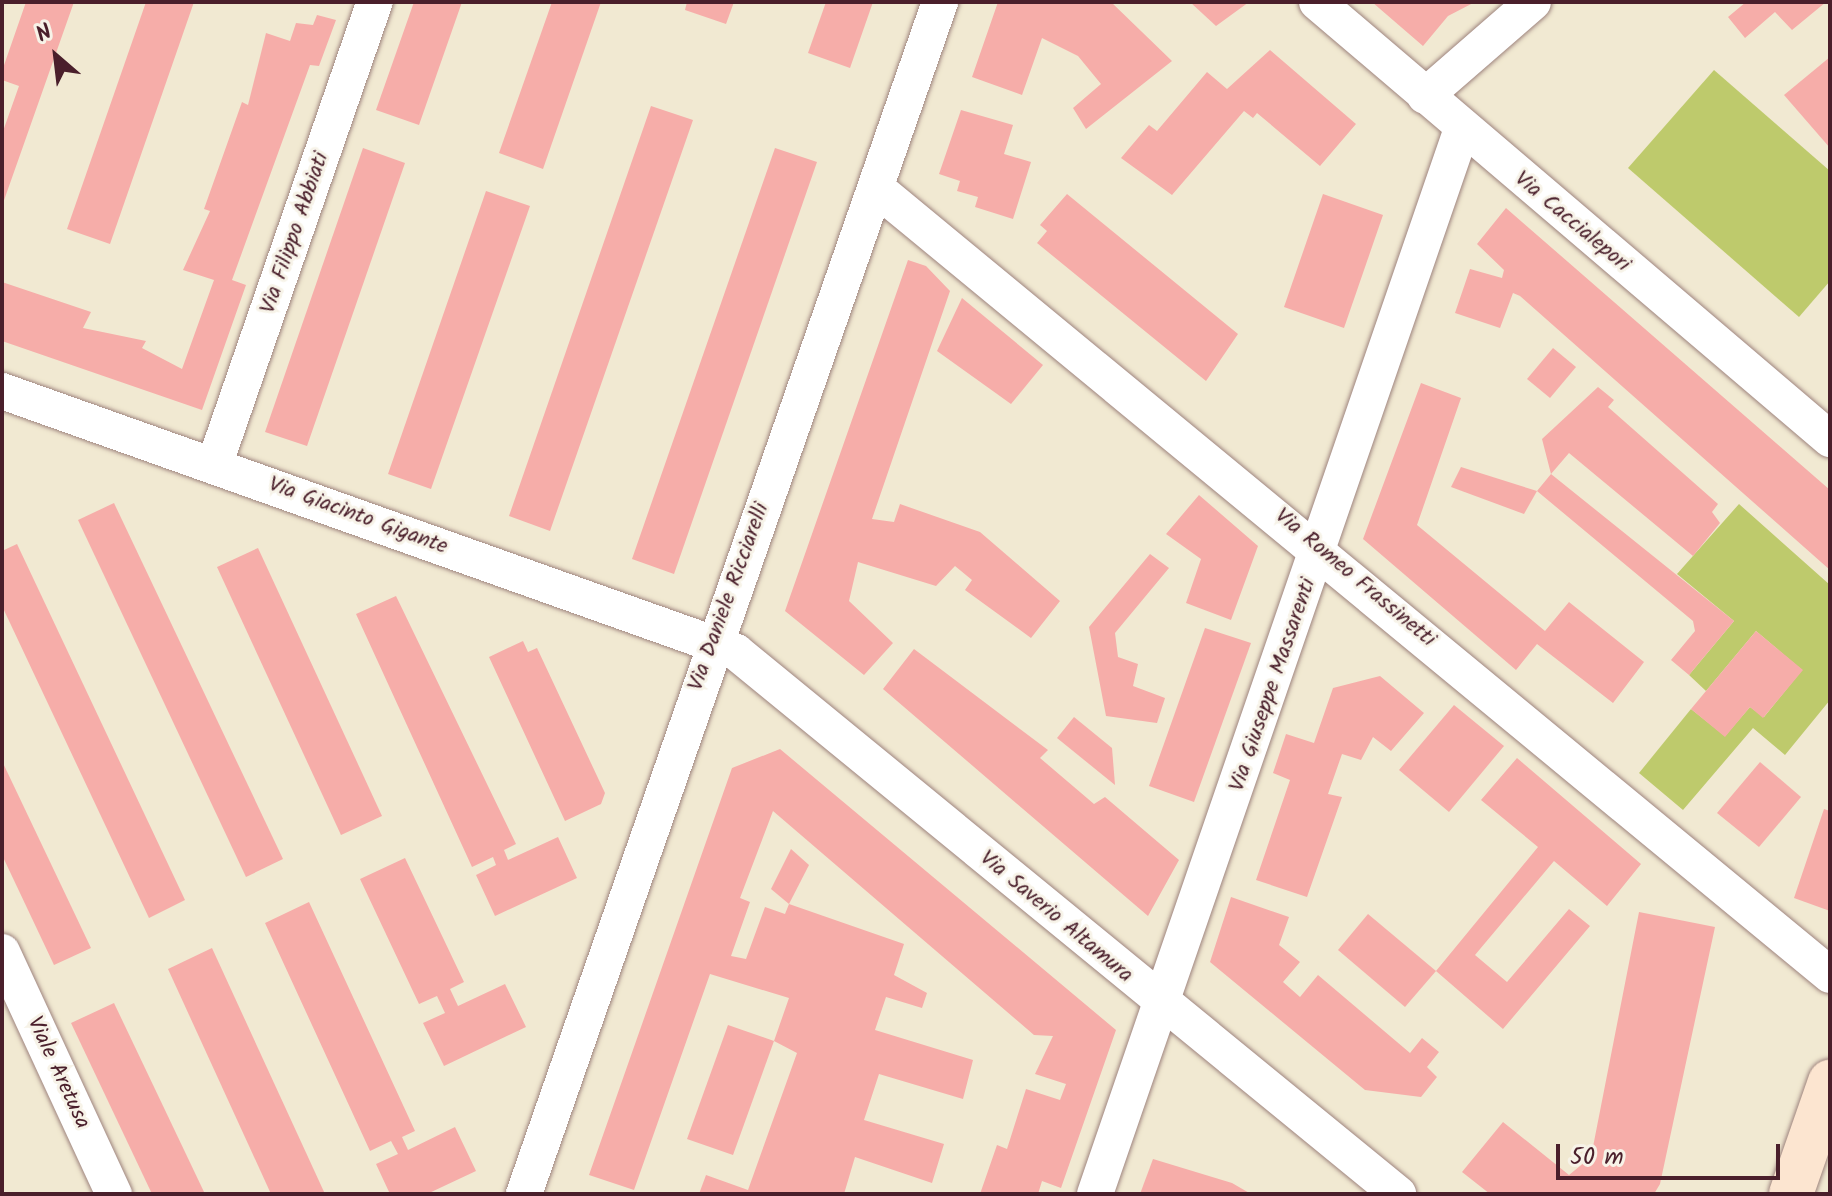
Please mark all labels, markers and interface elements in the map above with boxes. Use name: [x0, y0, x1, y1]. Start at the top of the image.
north arrow: [16, 16, 96, 96]
text: N: [30, 16, 59, 53]
street label: Via Filippo Abbiati: [255, 149, 335, 317]
street label: Via Caccialepori: [1509, 166, 1635, 278]
street label: Via Giacinto Gigante: [265, 471, 451, 561]
street label: Via Daniele Ricciarelli: [683, 499, 775, 695]
street label: Via Romeo Frassinetti: [1269, 503, 1441, 653]
street label: Via Giuseppe Massarenti: [1224, 575, 1322, 795]
street label: Via Saverio Altamura: [974, 845, 1138, 989]
street label: Viale Aretusa: [21, 1013, 95, 1133]
scale bar: [1560, 1128, 1784, 1178]
text: 50 m: [1570, 1138, 1624, 1177]

